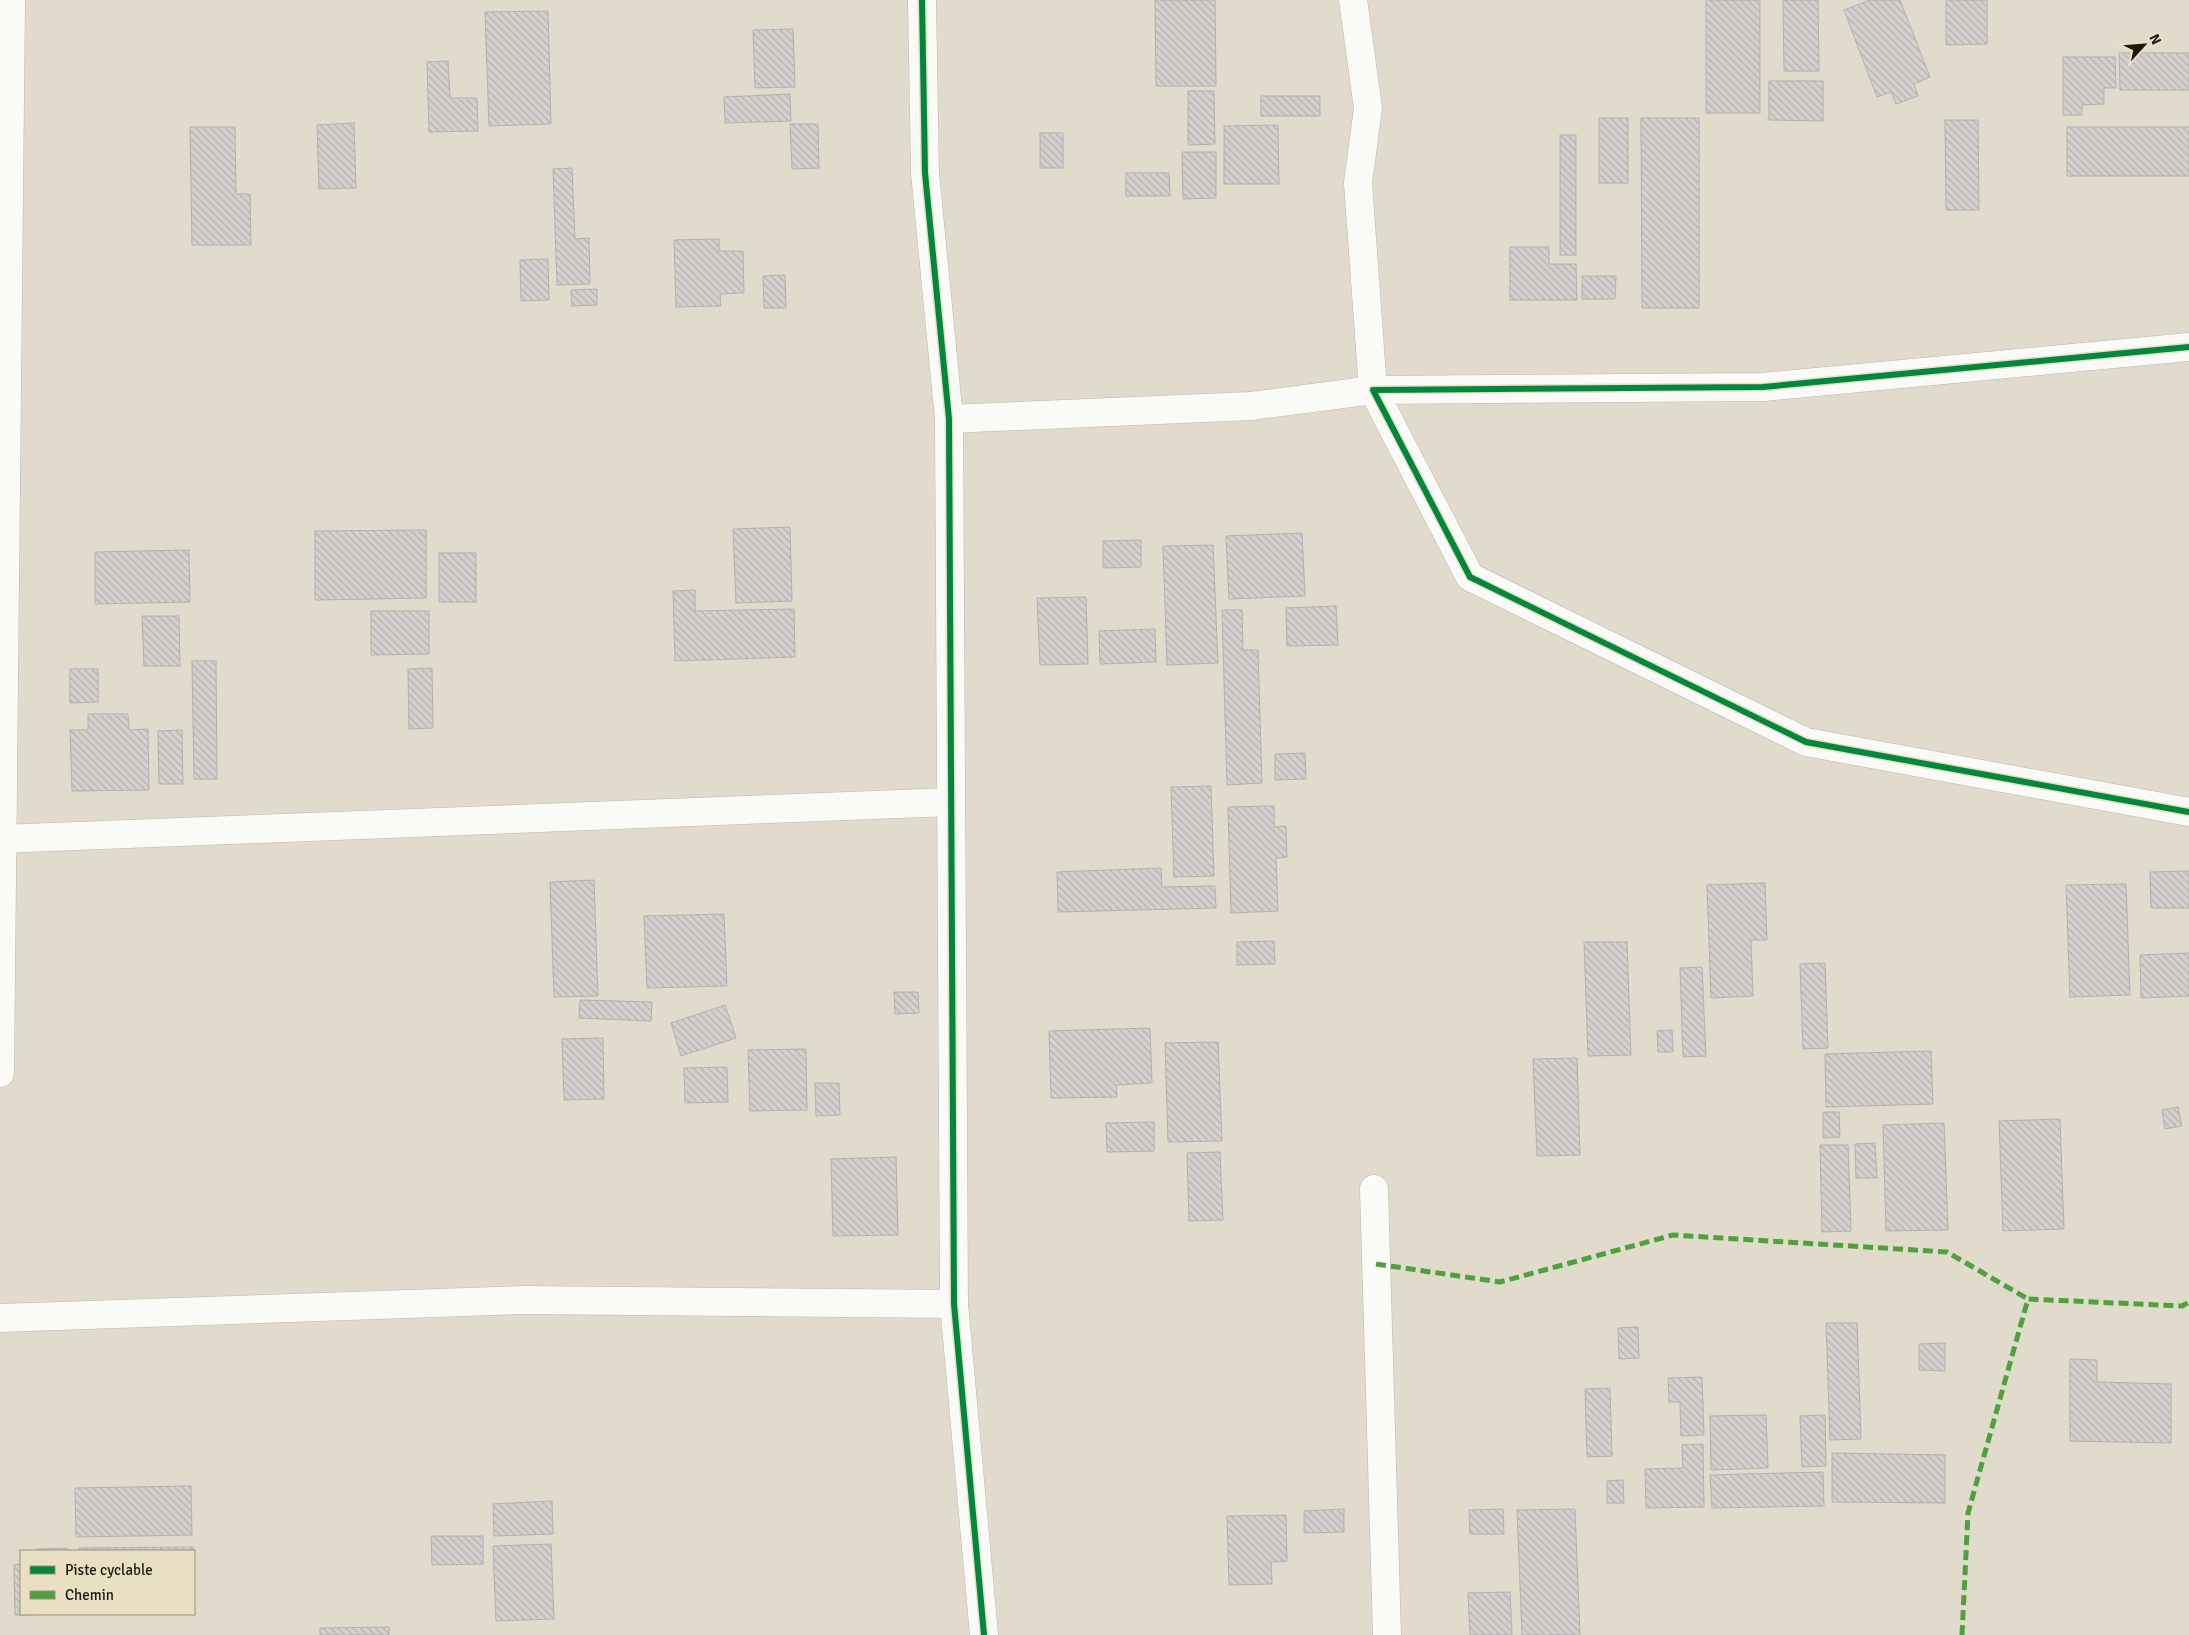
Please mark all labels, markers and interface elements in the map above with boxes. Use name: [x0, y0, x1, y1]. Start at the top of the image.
north arrow: [2119, 20, 2169, 70]
text: N: [2145, 31, 2165, 48]
legend: [20, 1550, 195, 1615]
text: Piste cyclable: [65, 1561, 153, 1579]
text: Chemin: [65, 1586, 114, 1604]

